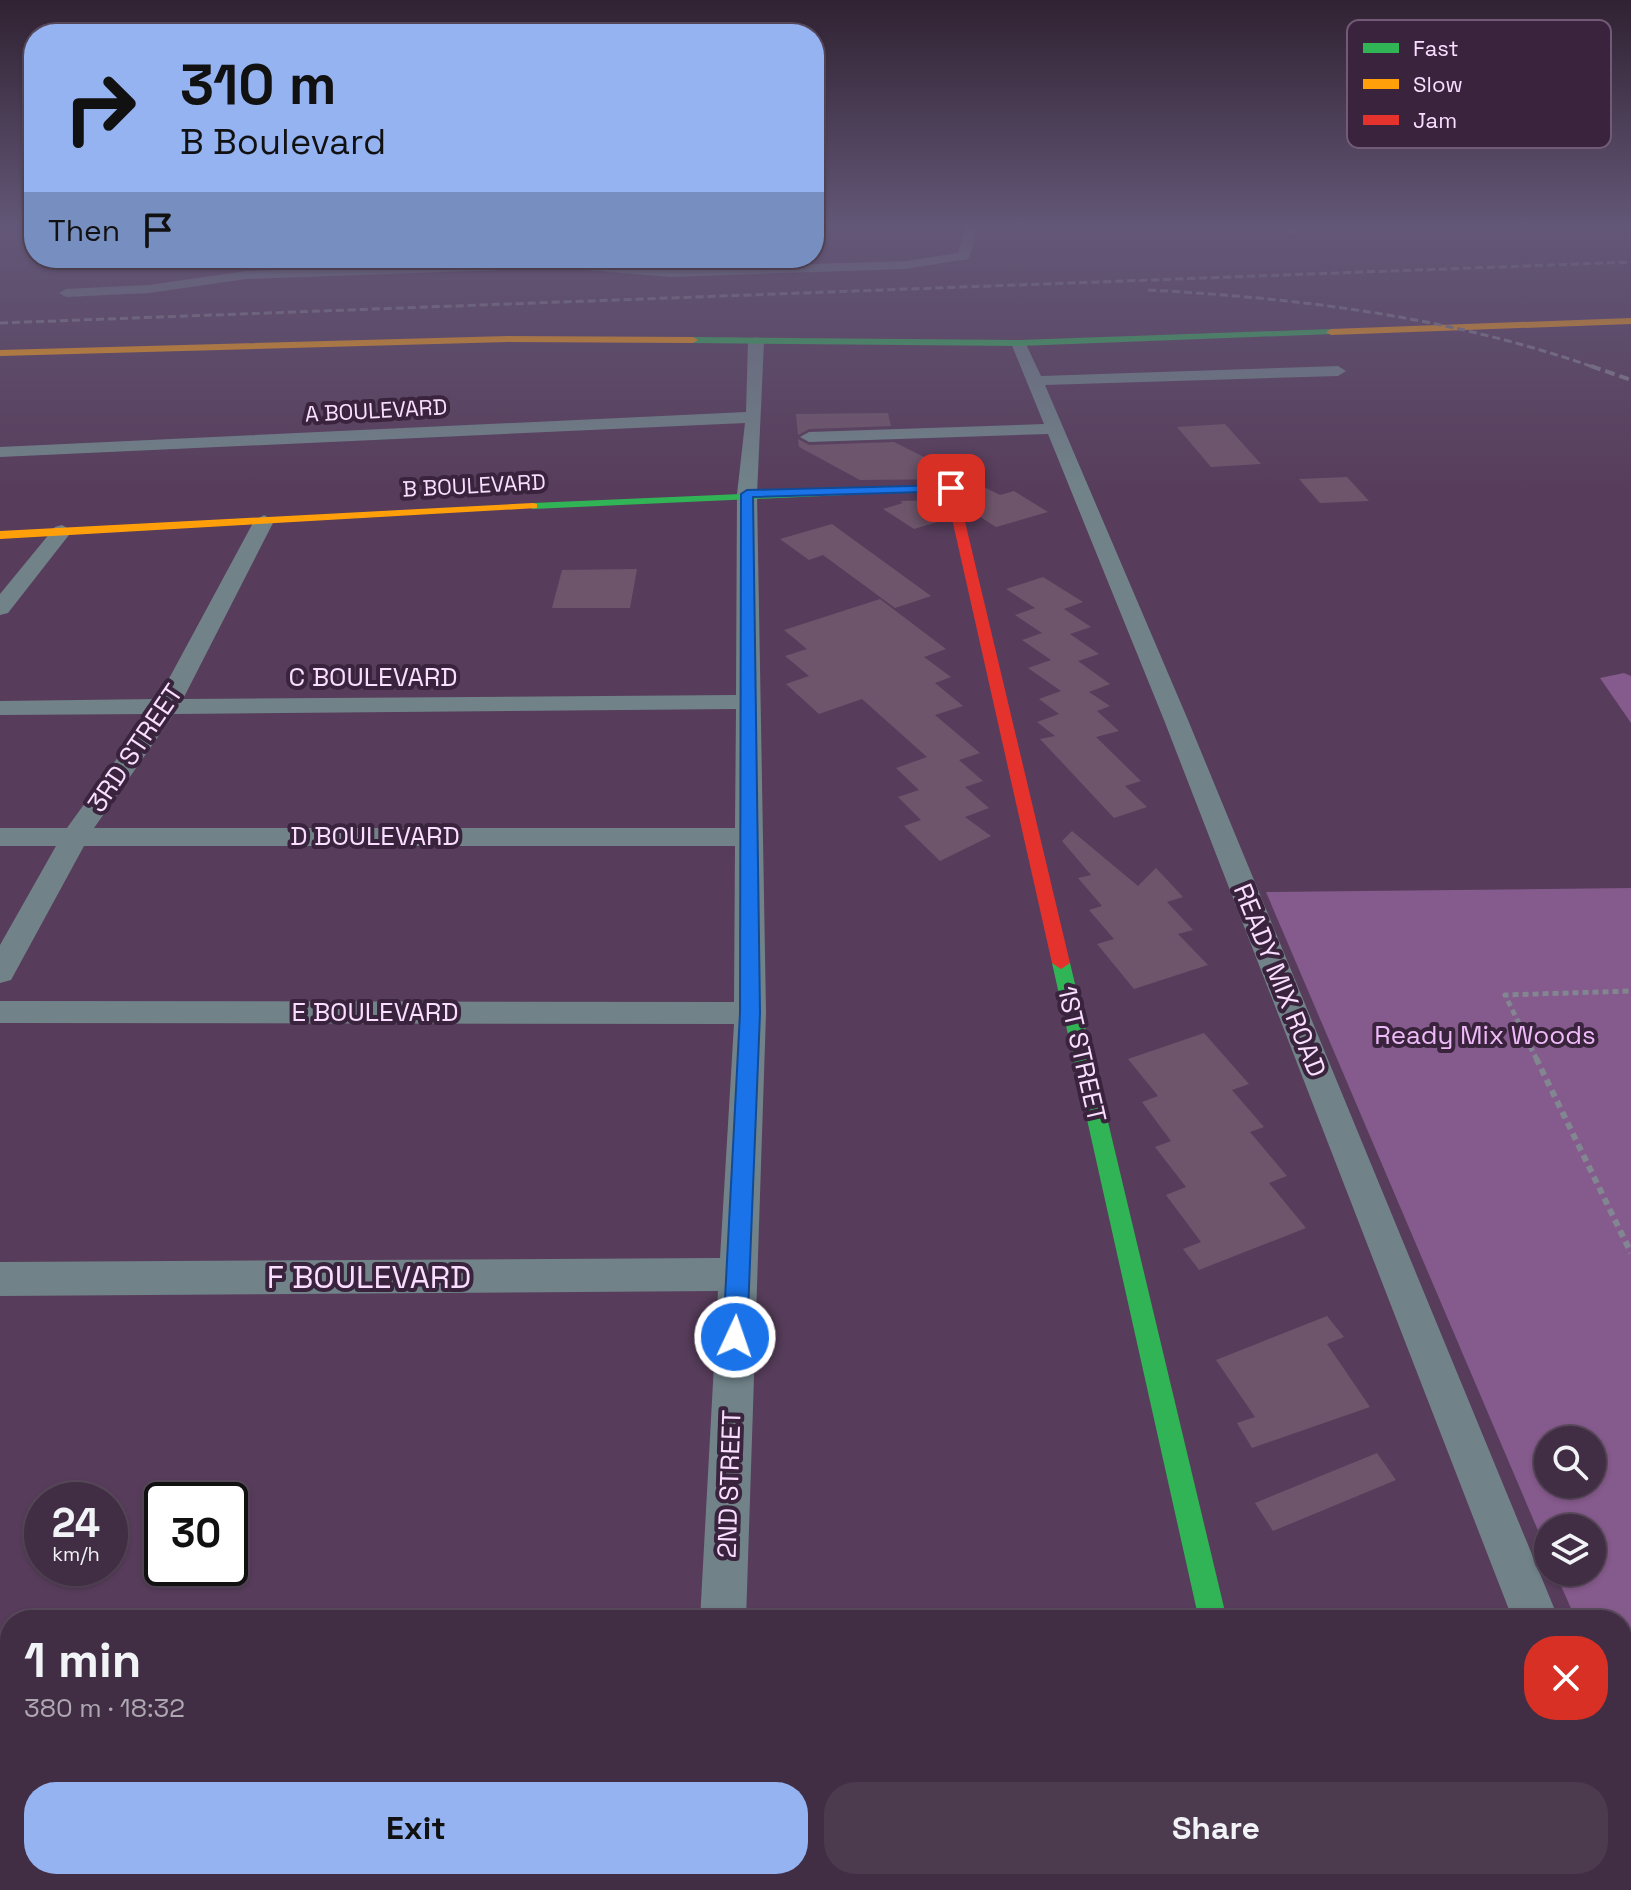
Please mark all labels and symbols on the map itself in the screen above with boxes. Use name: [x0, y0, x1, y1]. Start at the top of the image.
legend: [1347, 20, 1611, 148]
text: Fast: [1413, 34, 1459, 62]
text: Slow: [1413, 70, 1463, 98]
text: Jam: [1413, 106, 1457, 134]
street label: A BOULEVARD: [304, 392, 448, 428]
pin: [917, 454, 985, 522]
street label: B BOULEVARD: [402, 467, 546, 503]
street label: C BOULEVARD: [289, 660, 457, 694]
street label: 3RD STREET: [80, 677, 190, 819]
street label: D BOULEVARD: [290, 819, 460, 853]
street label: READY MIX ROAD: [1226, 878, 1334, 1082]
street label: 1ST STREET: [1050, 983, 1114, 1125]
street label: E BOULEVARD: [292, 995, 458, 1029]
park label: Ready Mix Woods: [1374, 1018, 1596, 1052]
street label: F BOULEVARD: [267, 1257, 471, 1297]
position arrow: [693, 1295, 777, 1379]
street label: 2ND STREET: [709, 1409, 749, 1559]
speed limit sign: 30: [144, 1482, 248, 1586]

